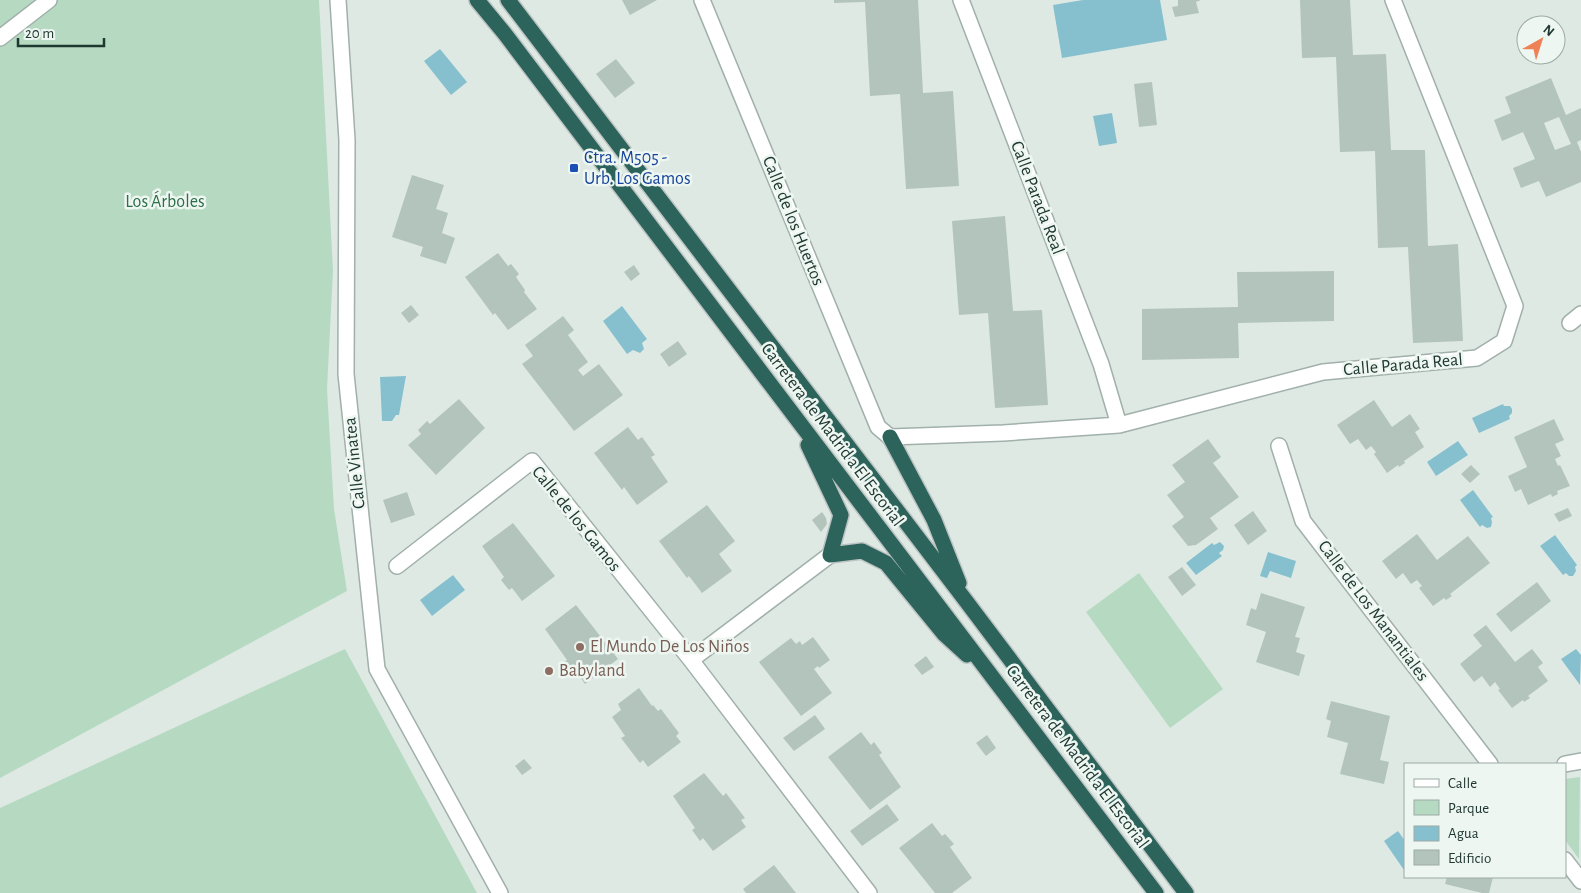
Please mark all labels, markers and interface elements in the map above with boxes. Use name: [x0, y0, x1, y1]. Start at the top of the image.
scale bar: [18, 15, 104, 47]
north arrow: [1516, 15, 1566, 65]
text: N: [1540, 22, 1557, 39]
text: 20 m: [25, 26, 54, 41]
street label: Calle Parada Real: [1007, 139, 1067, 257]
place label: Ctra. M505 - Urb. Los Gamos: [584, 149, 691, 188]
street label: Calle de los Huertos: [759, 154, 827, 288]
marker: Ctra. M505 - Urb. Los Gamos: [568, 162, 580, 174]
park label: Los Árboles: [125, 190, 205, 211]
street label: Carretera de Madrid a El Escorial: [757, 340, 907, 530]
street label: Calle Parada Real: [1343, 351, 1463, 379]
street label: Calle Vinatea: [341, 416, 369, 510]
street label: Calle de los Gamos: [528, 463, 624, 575]
street label: Calle de Los Manantiales: [1314, 537, 1432, 685]
place label: El Mundo De Los Niños: [590, 638, 749, 656]
marker: El Mundo De Los Niños: [574, 641, 586, 653]
place label: Babyland: [559, 662, 625, 680]
street label: Carretera de Madrid a El Escorial: [1002, 662, 1152, 852]
marker: Babyland: [543, 665, 555, 677]
legend: [1404, 763, 1566, 878]
text: Calle: [1448, 776, 1477, 791]
text: Parque: [1448, 801, 1489, 816]
text: Agua: [1448, 826, 1479, 841]
text: Edificio: [1448, 851, 1491, 866]

